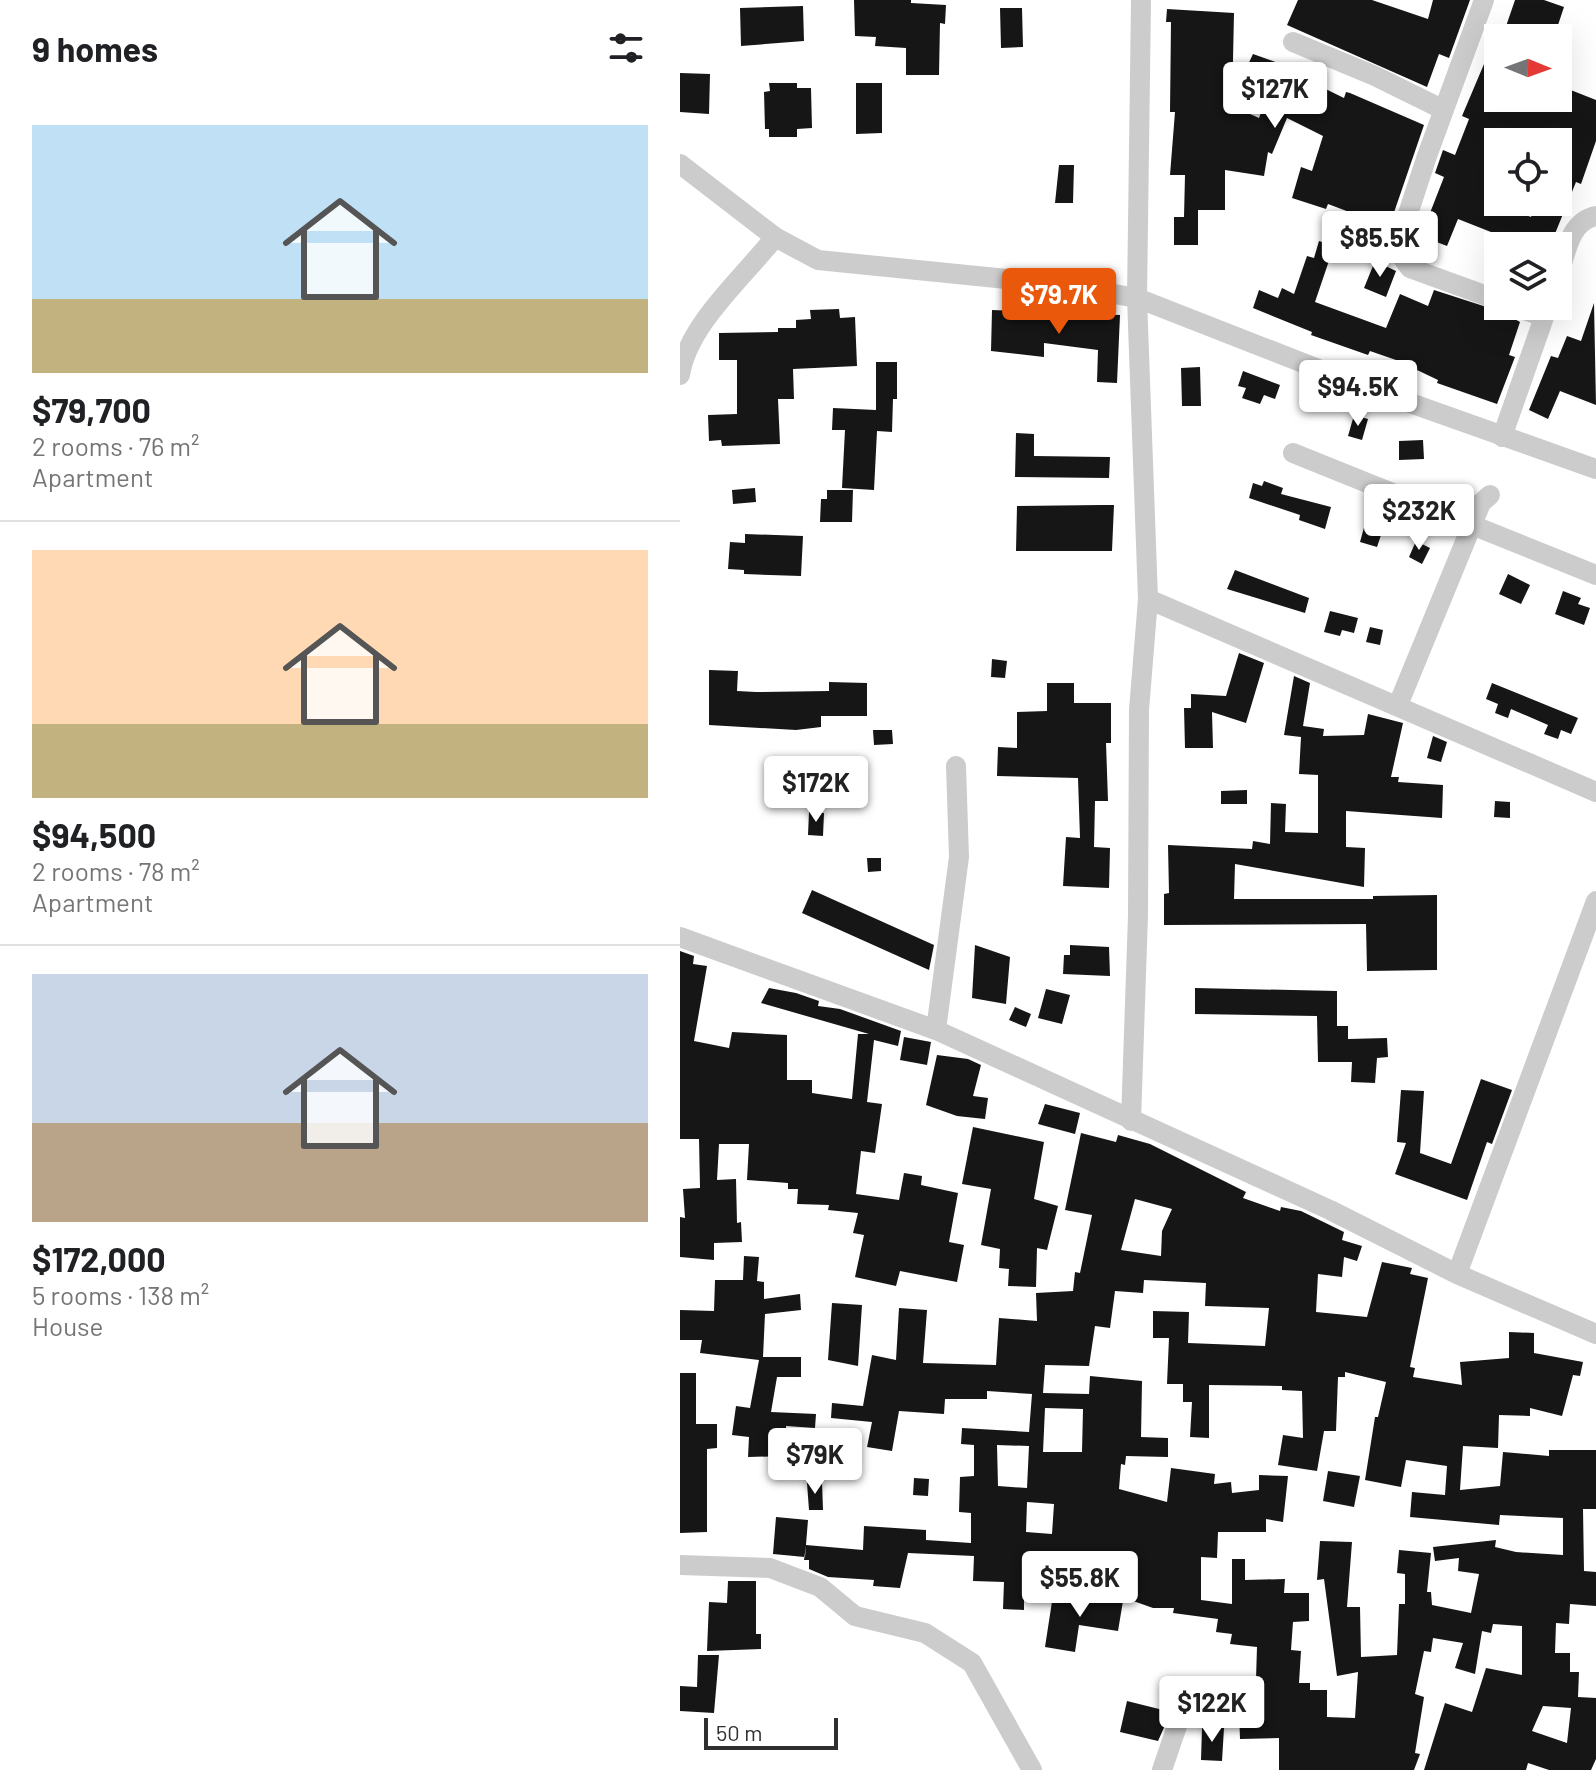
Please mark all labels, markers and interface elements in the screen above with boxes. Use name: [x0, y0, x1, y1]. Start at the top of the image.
north arrow: [1484, 24, 1572, 112]
map controls: [1484, 24, 1572, 320]
icon: filters: [604, 26, 648, 70]
text: 9 homes: [32, 28, 158, 69]
pin: $127K: [1219, 62, 1331, 130]
text: $127K: [1241, 72, 1309, 103]
button: locate: [1484, 128, 1572, 216]
icon: home: [268, 177, 412, 321]
pin: $85.5K: [1315, 211, 1445, 279]
text: $85.5K: [1340, 221, 1420, 252]
button: layers: [1484, 232, 1572, 320]
pin: $79.7K: [994, 268, 1124, 336]
text: $79.7K: [1020, 278, 1098, 309]
pin: $94.5K: [1293, 360, 1423, 428]
text: $94.5K: [1317, 370, 1399, 401]
text: $79,700: [32, 389, 151, 430]
text: 2 rooms · 76 m²: [32, 430, 200, 461]
text: Apartment: [32, 461, 153, 492]
pin: $232K: [1363, 484, 1475, 552]
text: $232K: [1382, 494, 1456, 525]
icon: home: [268, 602, 412, 746]
pin: $172K: [760, 756, 872, 824]
text: $172K: [782, 766, 850, 797]
text: $94,500: [32, 814, 156, 855]
text: 2 rooms · 78 m²: [32, 855, 200, 886]
text: Apartment: [32, 886, 153, 917]
icon: home: [268, 1026, 412, 1170]
text: $172,000: [32, 1238, 166, 1279]
text: 5 rooms · 138 m²: [32, 1279, 209, 1310]
text: House: [32, 1310, 103, 1341]
pin: $79K: [768, 1428, 862, 1496]
text: $79K: [786, 1438, 844, 1469]
pin: $55.8K: [1015, 1551, 1145, 1619]
text: $55.8K: [1040, 1561, 1120, 1592]
pin: $122K: [1156, 1676, 1268, 1744]
text: $122K: [1177, 1686, 1247, 1717]
scale bar: [704, 1714, 838, 1750]
text: 50 m: [716, 1719, 762, 1745]

